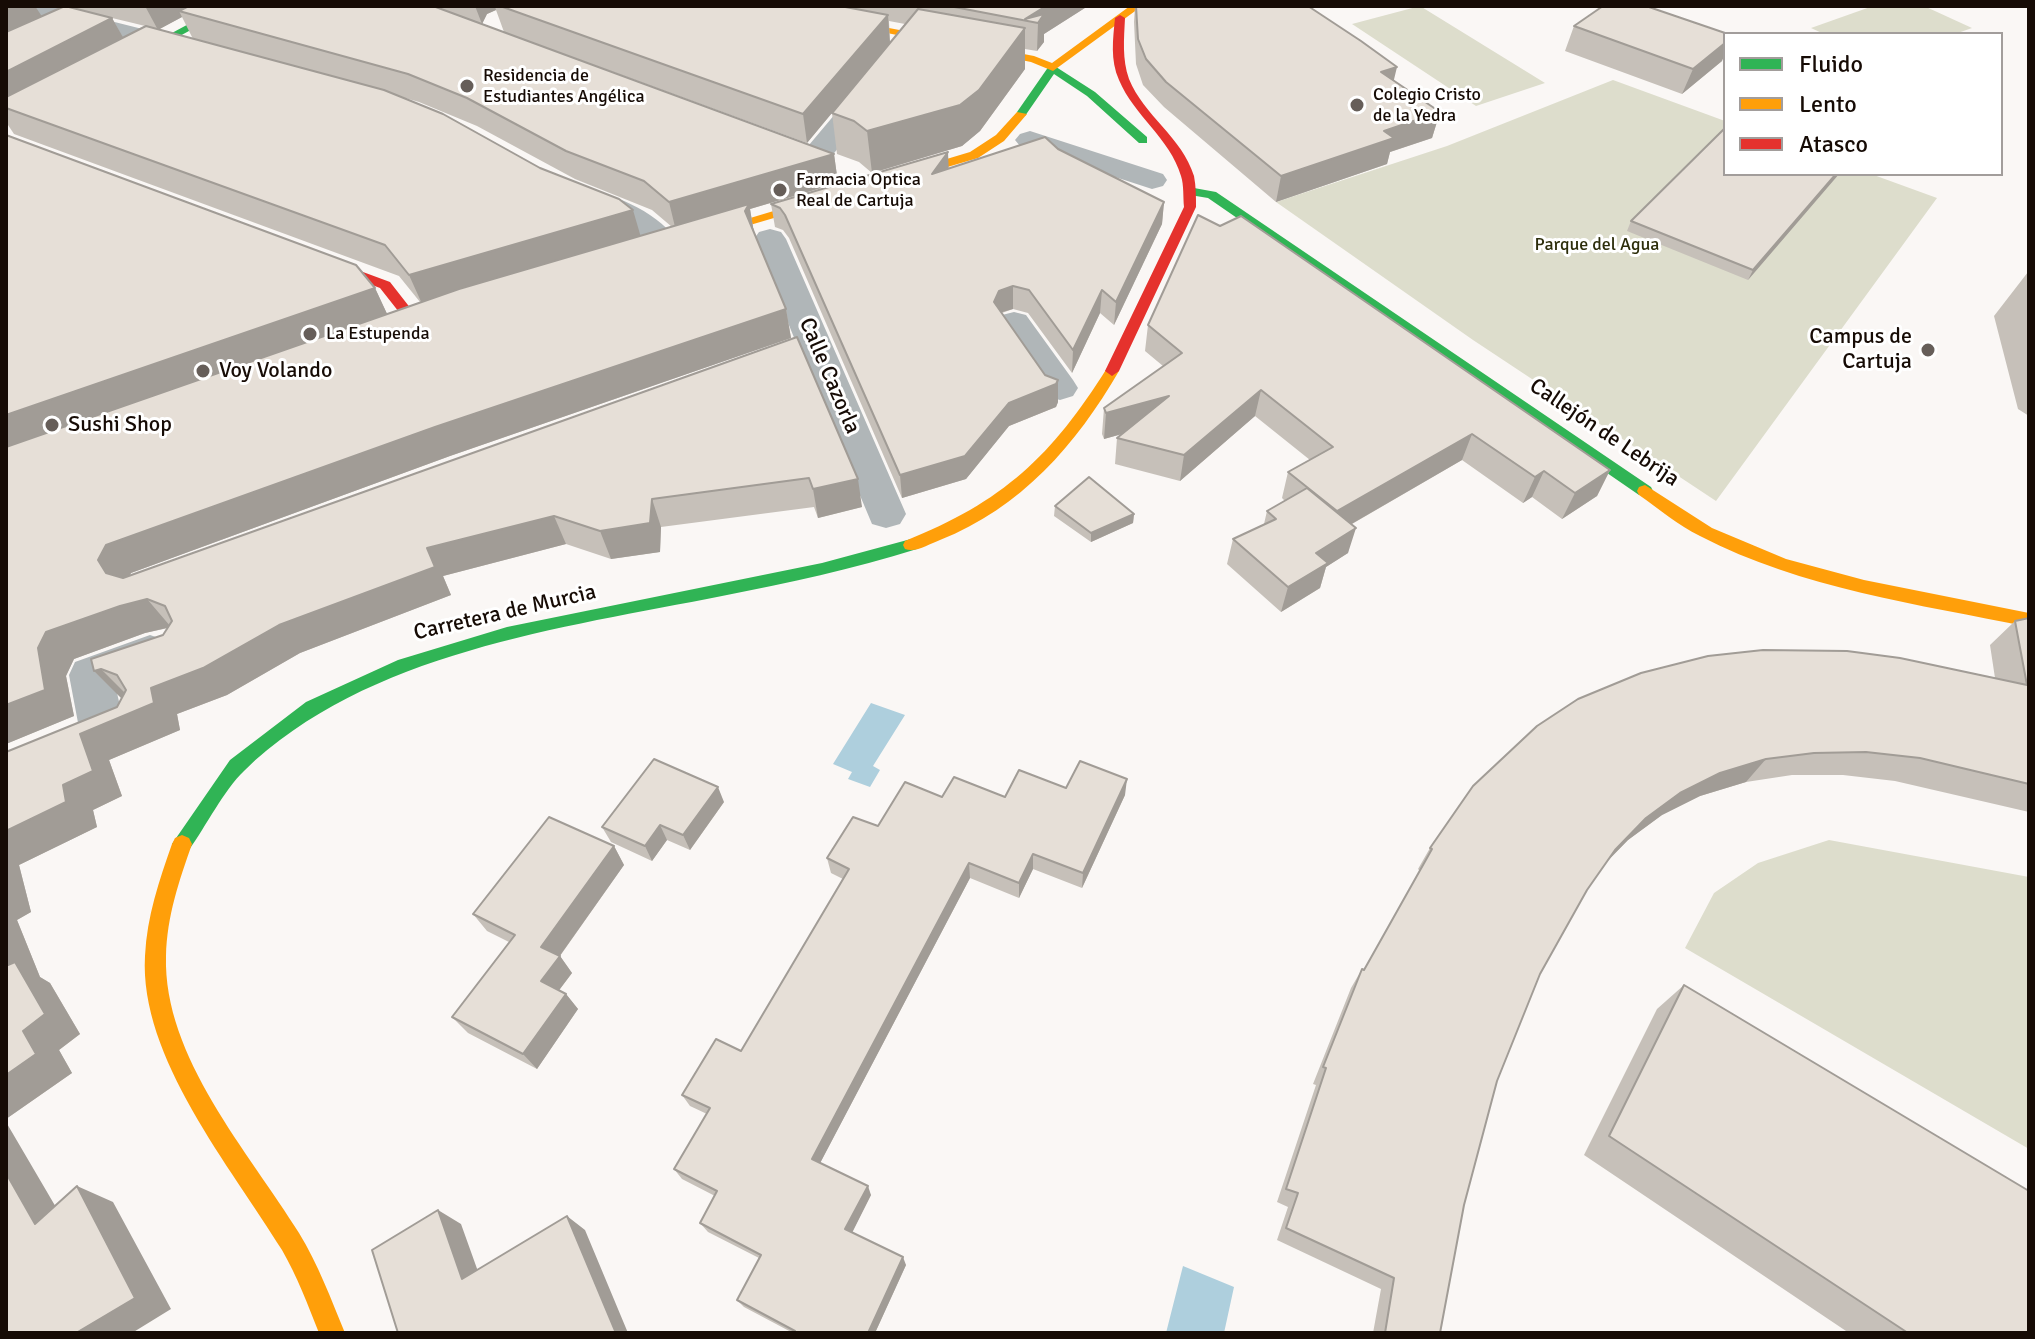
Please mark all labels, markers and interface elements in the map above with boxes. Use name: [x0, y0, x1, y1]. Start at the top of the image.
legend: [1723, 32, 2003, 176]
text: Fluido: [1799, 49, 1863, 79]
place label: Residencia de Estudiantes Angélica: [483, 65, 645, 108]
marker: Residencia de Estudiantes Angélica: [458, 77, 476, 95]
place label: Colegio Cristo de la Yedra: [1373, 84, 1481, 126]
text: Lento: [1799, 89, 1857, 119]
marker: Colegio Cristo de la Yedra: [1348, 96, 1366, 114]
text: Atasco: [1799, 129, 1868, 159]
place label: Farmacia Optica Real de Cartuja: [796, 169, 921, 212]
marker: Farmacia Optica Real de Cartuja: [771, 181, 789, 199]
park label: Parque del Agua: [1535, 234, 1659, 256]
street label: Calle Cazorla: [793, 314, 865, 438]
place label: La Estupenda: [326, 323, 430, 345]
place label: Campus de Cartuja: [1809, 324, 1912, 376]
marker: La Estupenda: [301, 325, 319, 343]
marker: Campus de Cartuja: [1919, 341, 1937, 359]
place label: Voy Volando: [219, 358, 332, 384]
marker: Voy Volando: [194, 362, 212, 380]
street label: Callejón de Lebrija: [1524, 373, 1684, 493]
place label: Sushi Shop: [68, 412, 172, 438]
marker: Sushi Shop: [43, 416, 61, 434]
street label: Carretera de Murcia: [411, 579, 599, 647]

